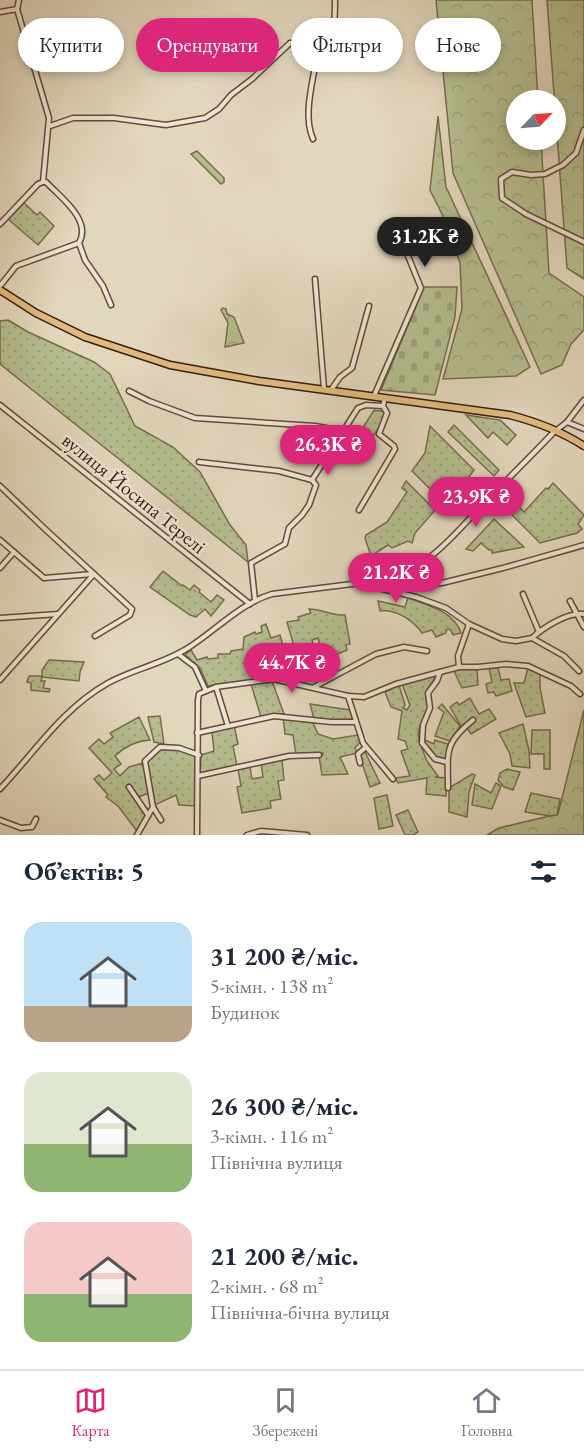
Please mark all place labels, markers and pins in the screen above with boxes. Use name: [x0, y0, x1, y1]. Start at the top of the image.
pin: 31.2K ₴: [370, 217, 480, 268]
pin: 26.3K ₴: [273, 425, 383, 476]
pin: 23.9K ₴: [421, 477, 531, 528]
pin: 21.2K ₴: [341, 553, 451, 604]
pin: 44.7K ₴: [237, 643, 347, 694]

